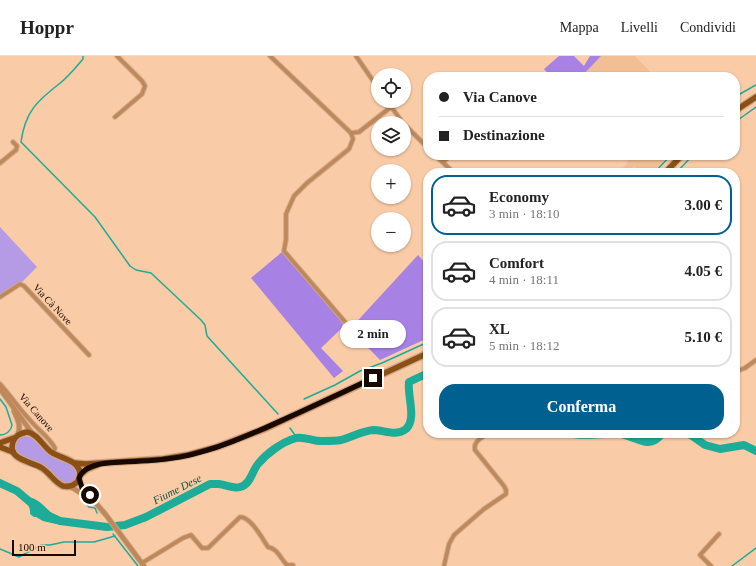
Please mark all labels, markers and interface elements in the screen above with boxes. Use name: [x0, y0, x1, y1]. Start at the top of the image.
text: Hoppr: [20, 17, 74, 38]
text: Mappa: [560, 20, 599, 35]
text: Livelli: [621, 20, 658, 35]
text: Condividi: [680, 20, 736, 35]
map controls: [371, 68, 411, 252]
button: locate: [371, 68, 411, 108]
text: Via Canove: [463, 89, 537, 105]
button: layers: [371, 116, 411, 156]
text: Destinazione: [463, 127, 545, 143]
button: +: [371, 164, 411, 204]
icon: car: [441, 187, 477, 223]
text: Economy: [489, 189, 549, 205]
text: 3.00 €: [685, 197, 722, 213]
text: 3 min · 18:10: [489, 206, 559, 221]
button: −: [371, 212, 411, 252]
icon: car: [441, 253, 477, 289]
text: Comfort: [489, 255, 544, 271]
text: 4.05 €: [685, 263, 722, 279]
text: 4 min · 18:11: [489, 272, 559, 287]
street label: Via Cà Nove: [31, 282, 75, 327]
icon: car: [441, 319, 477, 355]
callout: 2 min: [340, 320, 406, 348]
text: XL: [489, 321, 510, 337]
text: 2 min: [357, 326, 389, 341]
text: 5.10 €: [685, 329, 722, 345]
text: 5 min · 18:12: [489, 338, 559, 353]
route end: [364, 369, 382, 387]
button: Conferma: [439, 384, 724, 430]
street label: Via Canove: [17, 391, 57, 434]
water label: Fiume Dese: [150, 472, 203, 507]
route start: [81, 486, 99, 504]
scale bar: [12, 538, 76, 557]
text: 100 m: [18, 541, 46, 553]

